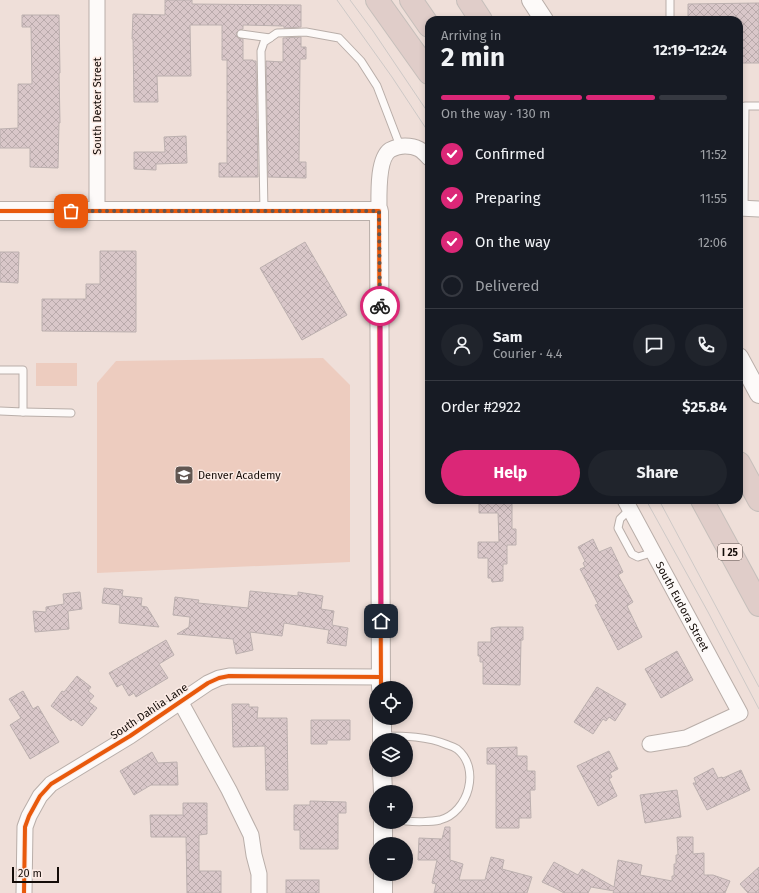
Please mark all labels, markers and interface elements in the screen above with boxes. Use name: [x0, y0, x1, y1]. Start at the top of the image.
text: Arriving in: [441, 28, 501, 43]
text: 12:19–12:24: [653, 41, 727, 59]
text: 2 min: [441, 42, 505, 73]
street label: South Dexter Street: [91, 57, 104, 155]
text: On the way · 130 m: [441, 106, 550, 121]
icon: check: [441, 143, 463, 165]
text: Confirmed: [475, 145, 545, 163]
text: 11:52: [700, 147, 727, 162]
icon: check: [441, 187, 463, 209]
text: Preparing: [475, 189, 540, 207]
text: 11:55: [700, 191, 727, 206]
pin: [54, 194, 88, 228]
icon: bag: [60, 200, 82, 222]
icon: check: [441, 231, 463, 253]
text: On the way: [475, 233, 550, 251]
text: 12:06: [698, 235, 727, 250]
text: Delivered: [475, 277, 539, 295]
courier: [360, 286, 400, 326]
icon: bike: [369, 295, 391, 317]
button: person: [441, 324, 483, 366]
button: chat: [633, 324, 675, 366]
button: phone: [685, 324, 727, 366]
text: Sam: [493, 328, 522, 346]
text: Courier · 4.4: [493, 346, 563, 361]
text: Order #2922: [441, 398, 521, 416]
text: $25.84: [682, 398, 727, 416]
button: Help: [441, 450, 580, 496]
button: Share: [588, 450, 727, 496]
school or university icon: Denver Academy: [173, 464, 195, 486]
place label: Denver Academy: [198, 469, 281, 482]
road number: I 25: [718, 544, 742, 560]
street label: South Eudora Street: [653, 560, 712, 654]
pin: [364, 604, 398, 638]
icon: home: [370, 610, 392, 632]
street label: South Dahlia Lane: [108, 681, 190, 742]
map controls: [369, 681, 413, 881]
button: locate: [369, 681, 413, 725]
button: layers: [369, 733, 413, 777]
button: +: [369, 785, 413, 829]
button: −: [369, 837, 413, 881]
scale bar: [12, 865, 59, 884]
text: 20 m: [18, 867, 42, 880]

